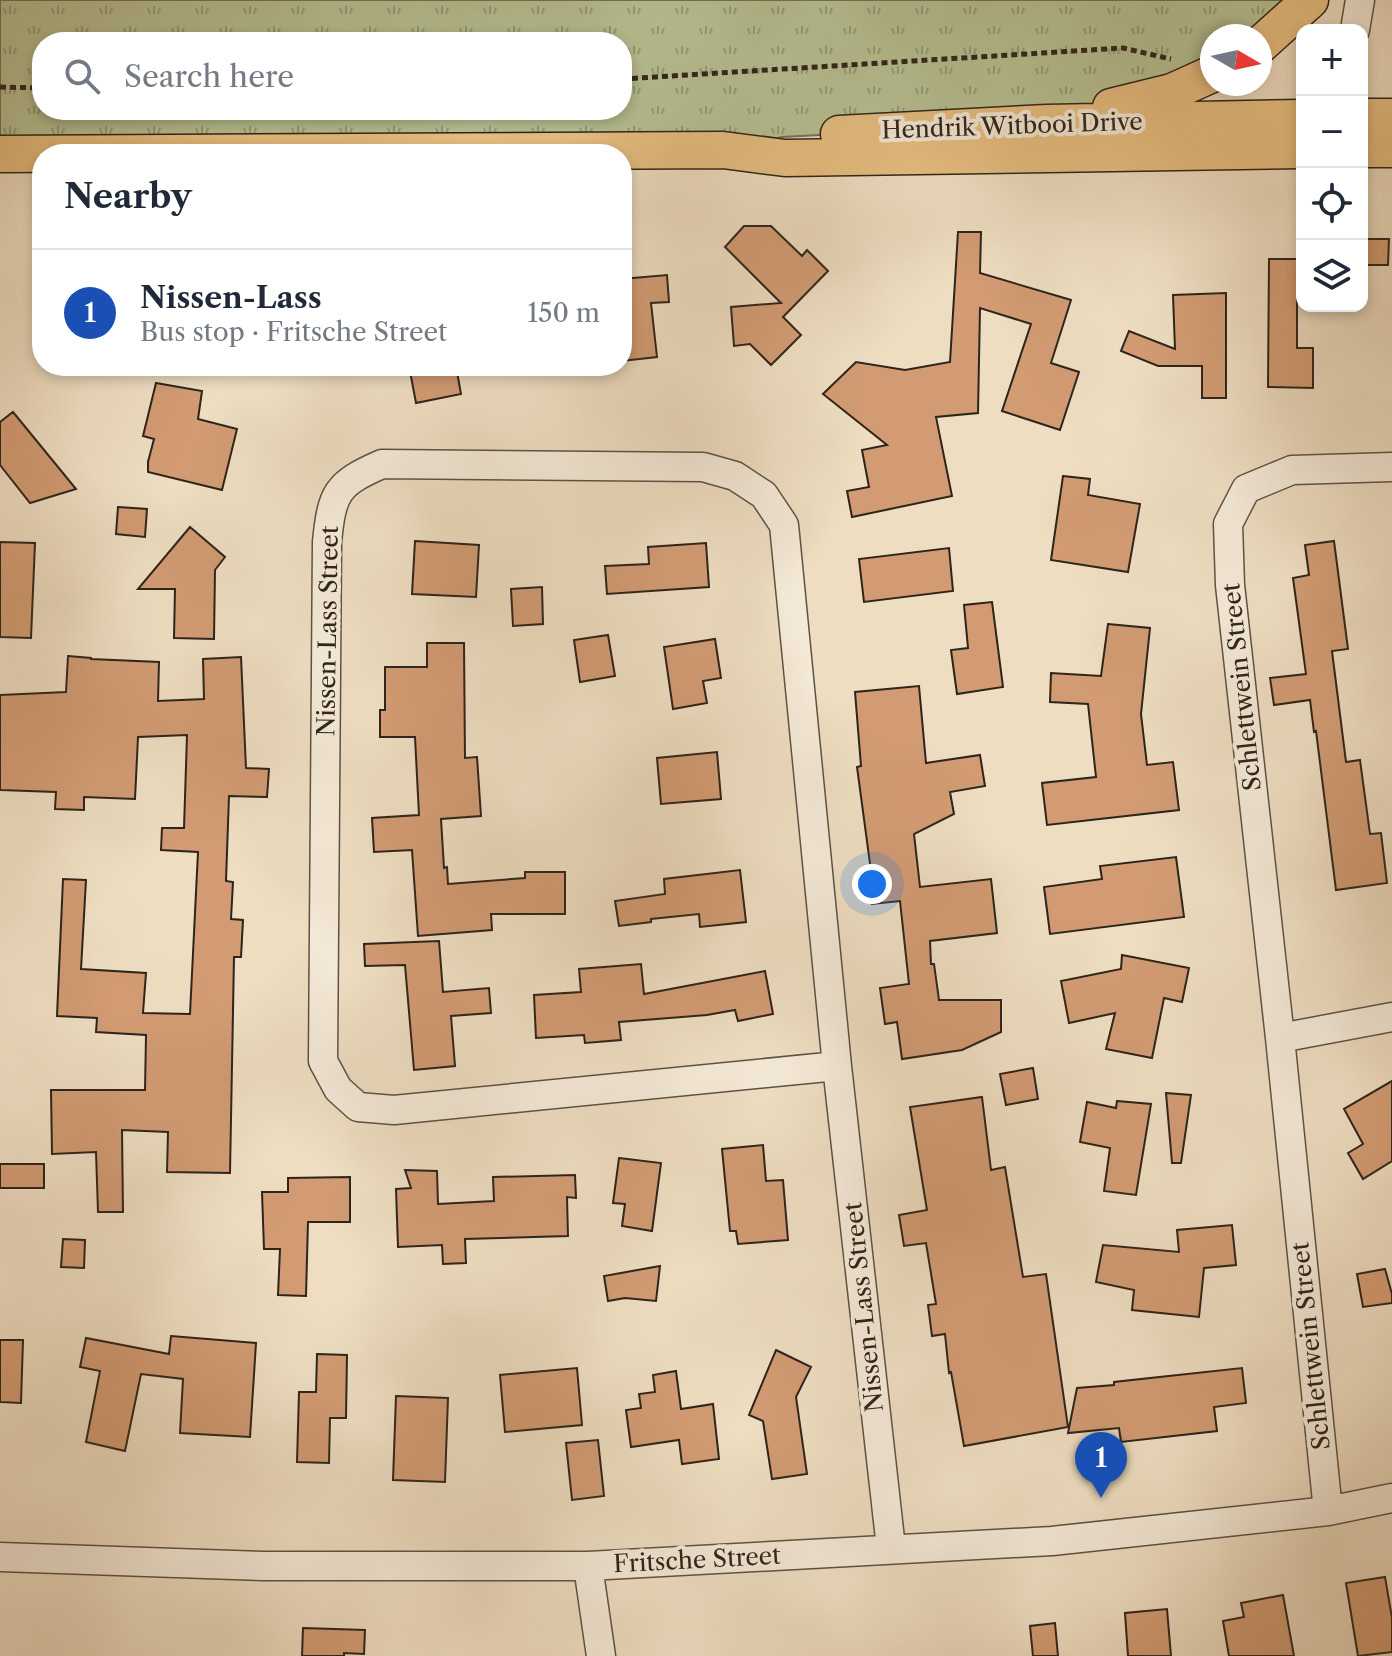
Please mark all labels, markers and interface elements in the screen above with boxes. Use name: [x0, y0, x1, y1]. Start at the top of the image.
north arrow: [1200, 24, 1272, 96]
map controls: [1296, 24, 1368, 312]
button: +: [1296, 24, 1368, 96]
search box: [32, 32, 632, 120]
icon: search: [60, 54, 104, 98]
text: Search here: [124, 58, 294, 95]
button: −: [1296, 96, 1368, 168]
street label: Hendrik Witbooi Drive: [881, 106, 1143, 145]
button: locate: [1296, 168, 1368, 240]
text: Nearby: [64, 175, 192, 217]
button: layers: [1296, 240, 1368, 312]
text: Nissen-Lass: [140, 279, 322, 316]
text: 1: [84, 297, 96, 329]
text: 150 m: [527, 297, 600, 329]
text: Bus stop · Fritsche Street: [140, 316, 447, 348]
street label: Nissen-Lass Street: [311, 525, 344, 737]
street label: Schlettwein Street: [1216, 581, 1267, 792]
your location: [852, 864, 892, 904]
street label: Nissen-Lass Street: [838, 1200, 889, 1413]
street label: Schlettwein Street: [1285, 1240, 1336, 1451]
pin: 1: [1075, 1432, 1127, 1498]
street label: Fritsche Street: [613, 1541, 782, 1578]

